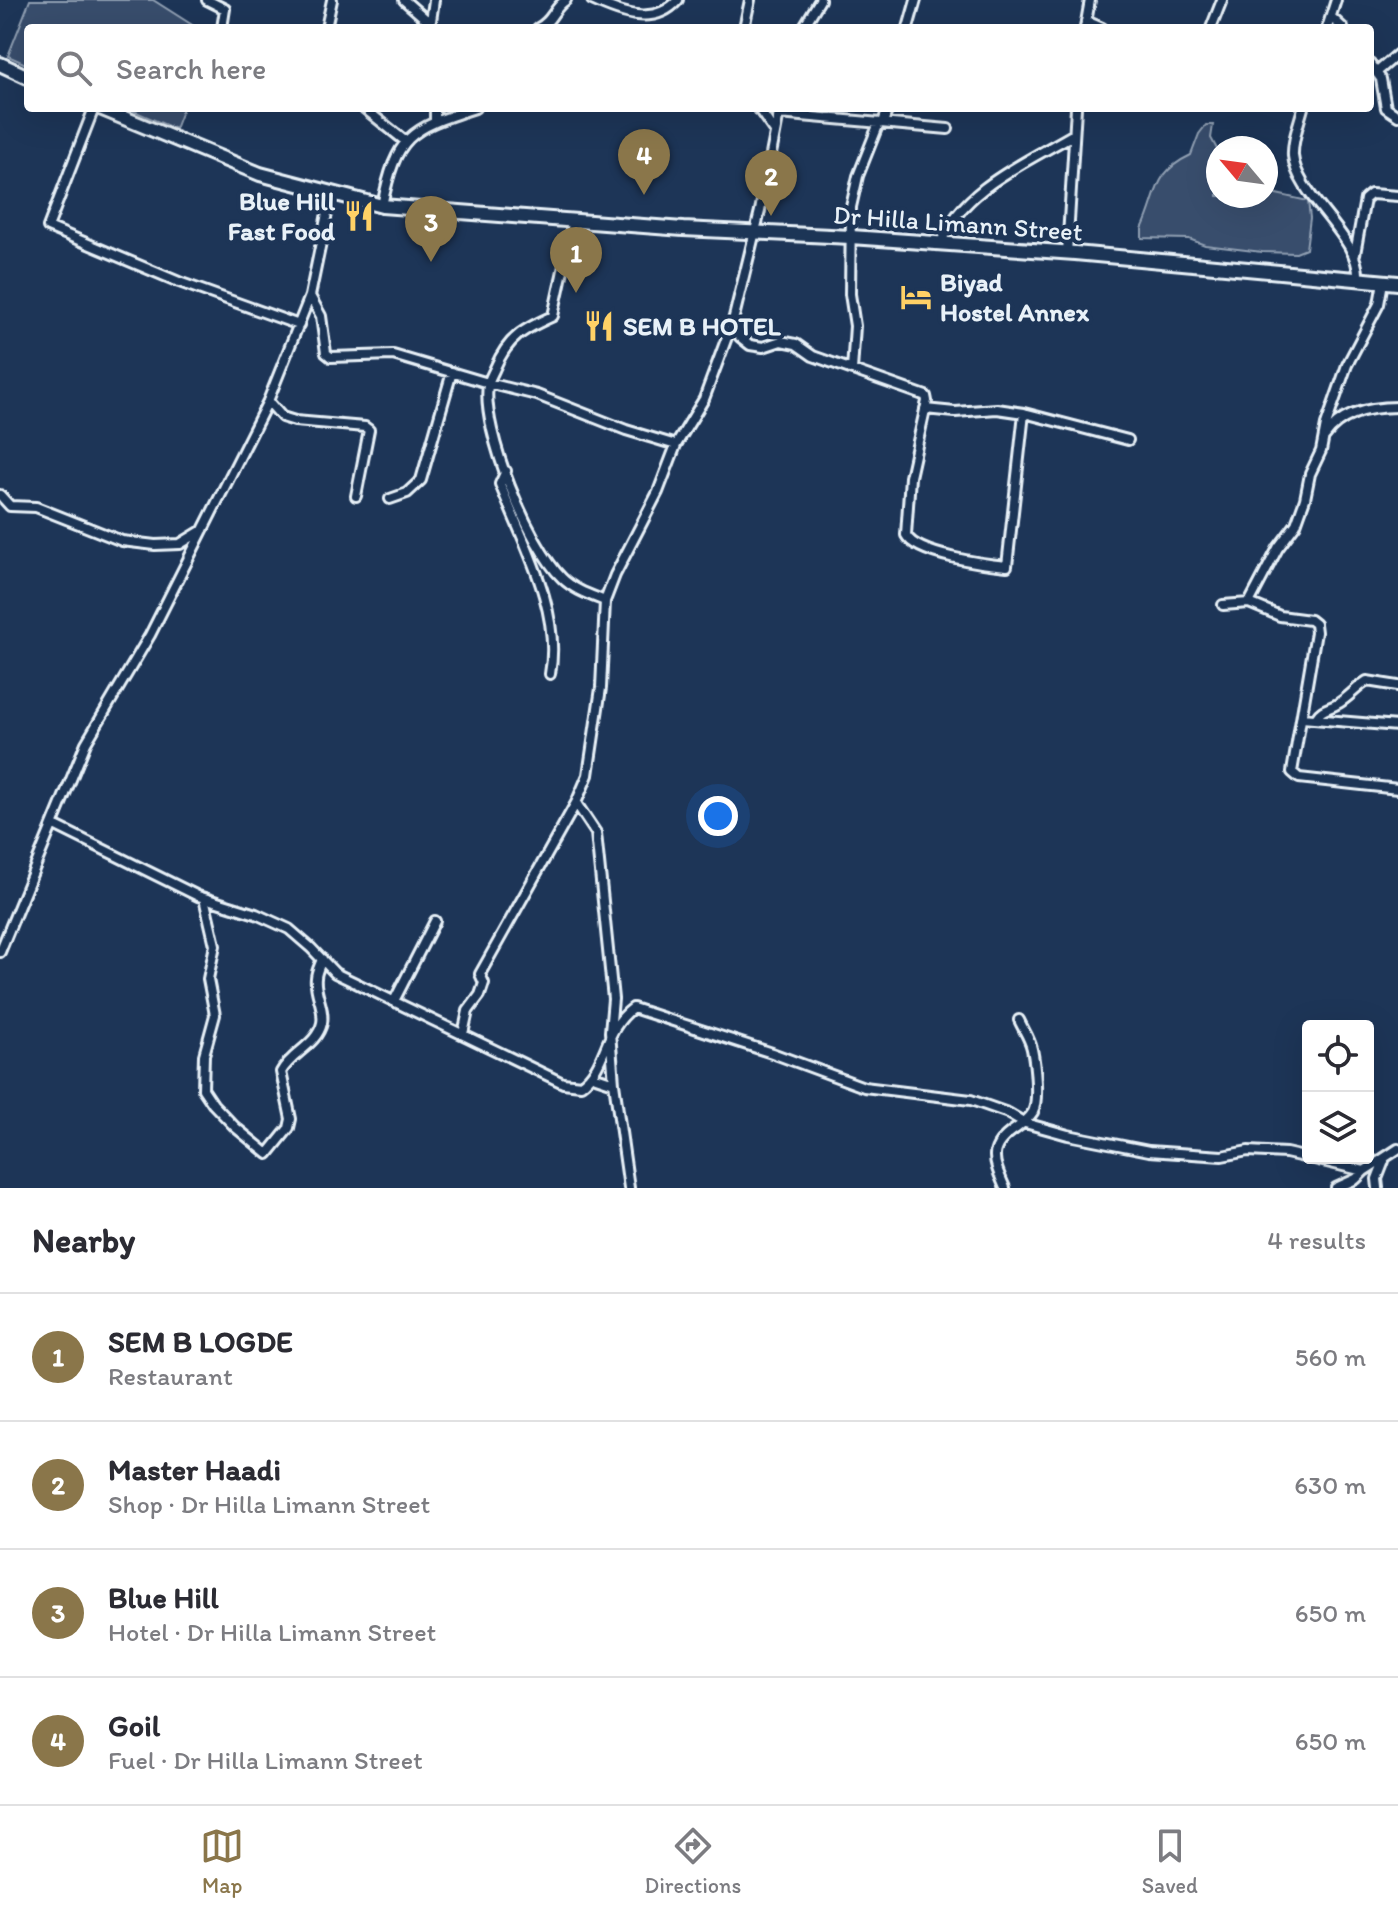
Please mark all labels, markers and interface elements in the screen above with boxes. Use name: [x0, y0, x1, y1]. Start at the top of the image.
search box: [24, 24, 1374, 112]
icon: search: [52, 46, 96, 90]
text: Search here: [116, 50, 266, 87]
pin: 4: [618, 129, 670, 195]
north arrow: [1206, 136, 1278, 208]
pin: 2: [745, 150, 797, 216]
place label: Blue Hill Fast Food: [228, 185, 336, 247]
pin: 3: [405, 196, 457, 262]
street label: Dr Hilla Limann Street: [832, 198, 1084, 248]
restaurant icon: Blue Hill Fast Food: [342, 199, 376, 233]
pin: 1: [550, 227, 602, 293]
place label: Biyad Hostel Annex: [940, 266, 1090, 328]
hotel icon: Biyad Hostel Annex: [899, 280, 933, 314]
restaurant icon: SEM B HOTEL: [582, 309, 616, 343]
place label: SEM B HOTEL: [623, 310, 781, 342]
your location: [698, 796, 738, 836]
map controls: [1302, 1020, 1374, 1164]
button: locate: [1302, 1020, 1374, 1092]
button: layers: [1302, 1092, 1374, 1164]
text: Nearby: [32, 1220, 135, 1261]
text: 4 results: [1267, 1224, 1366, 1256]
text: SEM B LOGDE: [108, 1323, 293, 1360]
text: 1: [52, 1341, 64, 1373]
text: 560 m: [1295, 1341, 1366, 1373]
text: Restaurant: [108, 1360, 233, 1392]
text: Master Haadi: [108, 1451, 281, 1488]
text: 2: [51, 1469, 65, 1501]
text: 630 m: [1294, 1469, 1366, 1501]
text: Shop · Dr Hilla Limann Street: [108, 1488, 430, 1520]
text: Blue Hill: [108, 1579, 219, 1616]
text: 3: [51, 1597, 65, 1629]
text: 650 m: [1295, 1597, 1366, 1629]
text: Hotel · Dr Hilla Limann Street: [108, 1616, 436, 1648]
text: Goil: [108, 1707, 160, 1744]
text: 4: [50, 1725, 66, 1757]
text: 650 m: [1295, 1725, 1366, 1757]
text: Fuel · Dr Hilla Limann Street: [108, 1744, 423, 1776]
tab: Map: [200, 1824, 244, 1899]
tab: Directions: [645, 1824, 741, 1899]
tab: Saved: [1142, 1824, 1198, 1899]

